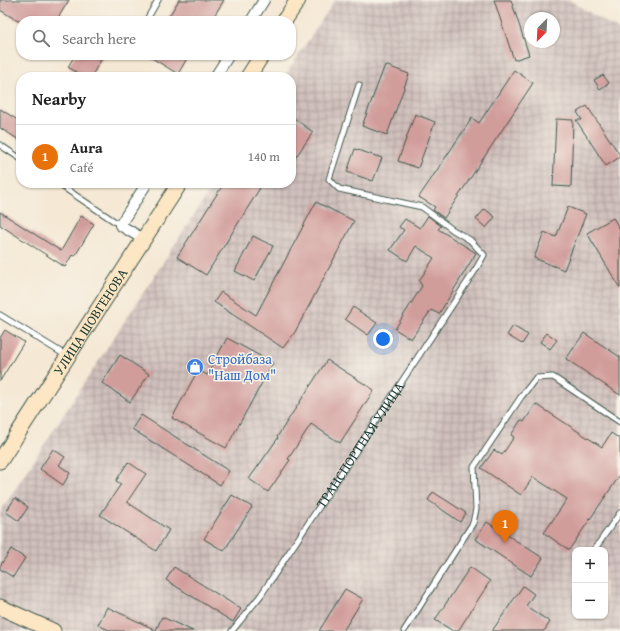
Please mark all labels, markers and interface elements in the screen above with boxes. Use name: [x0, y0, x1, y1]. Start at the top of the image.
north arrow: [524, 12, 560, 48]
search box: [16, 16, 296, 60]
icon: search: [30, 27, 52, 49]
text: Search here: [62, 28, 136, 49]
text: Nearby: [32, 86, 86, 111]
text: Aura: [70, 137, 103, 158]
text: 1: [42, 147, 48, 166]
text: 140 m: [248, 147, 280, 166]
text: Café: [70, 158, 93, 177]
street label: УЛИЦА ШОВГЕНОВА: [48, 264, 133, 379]
your location: [373, 329, 393, 349]
place label: Стройбаза "Наш Дом": [208, 349, 276, 385]
shop icon: Стройбаза "Наш Дом": [185, 357, 205, 377]
street label: ТРАНСПОРТНАЯ УЛИЦА: [311, 378, 409, 512]
pin: 1: [492, 510, 518, 543]
map controls: [572, 547, 608, 619]
button: +: [572, 547, 608, 583]
button: −: [572, 583, 608, 619]

